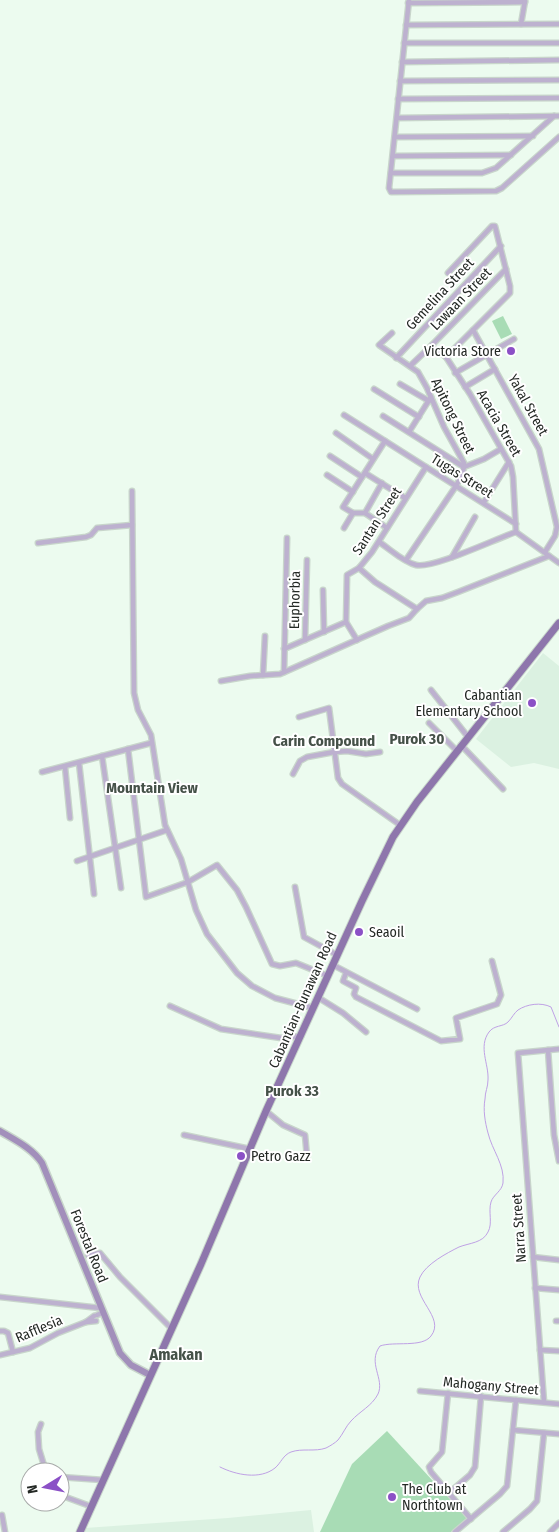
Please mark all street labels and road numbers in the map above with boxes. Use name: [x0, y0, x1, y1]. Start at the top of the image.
street label: Gemelina Street: [402, 254, 478, 333]
street label: Lawaan Street: [427, 264, 495, 334]
street label: Yakal Street: [504, 372, 552, 439]
street label: Apitong Street: [427, 376, 479, 457]
street label: Acacia Street: [473, 387, 525, 460]
street label: Tugas Street: [428, 450, 497, 502]
street label: Santan Street: [349, 483, 405, 558]
street label: Euphorbia: [286, 570, 304, 629]
street label: Cabantian-Bunawan Road: [265, 929, 341, 1071]
street label: Narra Street: [508, 1192, 530, 1263]
street label: Forestal Road: [67, 1207, 111, 1285]
street label: Rafflesia: [13, 1311, 65, 1346]
street label: Mahogany Street: [442, 1373, 540, 1399]

